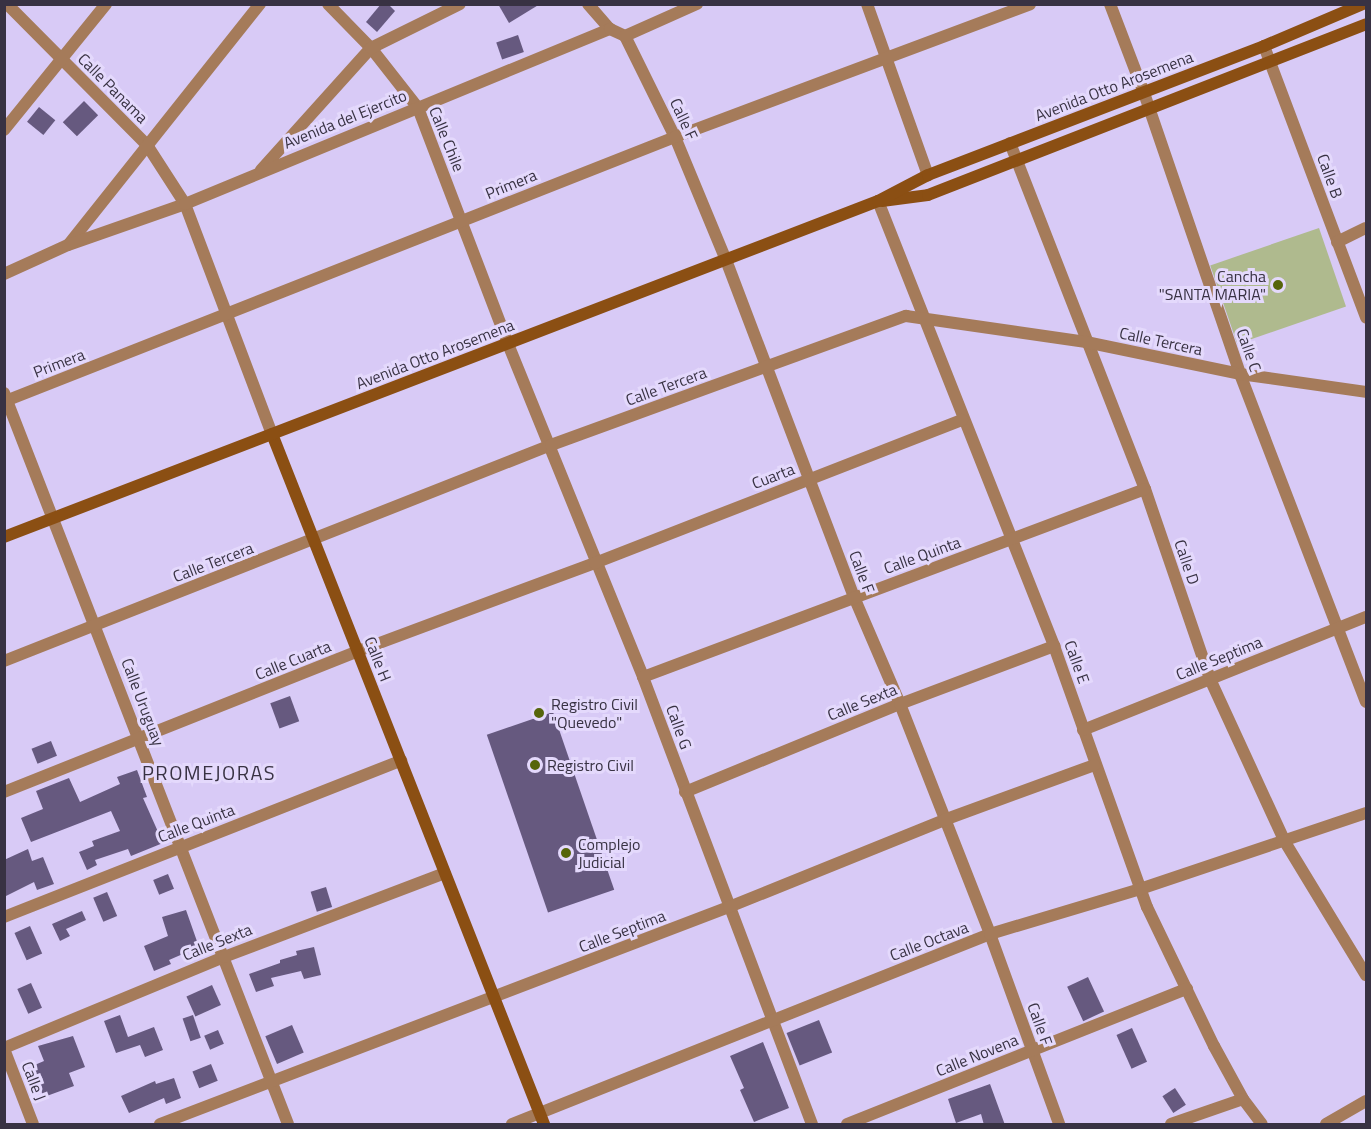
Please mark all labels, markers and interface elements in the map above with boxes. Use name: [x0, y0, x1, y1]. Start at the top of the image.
street label: Avenida Otto Arosemena: [1032, 47, 1196, 125]
street label: Calle Panama: [74, 49, 152, 127]
street label: Avenida del Ejercito: [281, 86, 409, 152]
street label: Calle F: [666, 95, 702, 143]
street label: Calle Chile: [425, 104, 469, 174]
street label: Calle B: [1313, 151, 1347, 201]
street label: Primera: [483, 165, 539, 203]
place label: Cancha "SANTA MARIA": [1159, 266, 1266, 304]
marker: Cancha "SANTA MARIA": [1271, 278, 1285, 292]
street label: Avenida Otto Arosemena: [353, 315, 517, 393]
street label: Calle Tercera: [1118, 323, 1204, 359]
street label: Calle C: [1233, 326, 1265, 374]
street label: Primera: [31, 344, 87, 382]
street label: Calle Tercera: [623, 363, 709, 409]
street label: Cuarta: [749, 459, 797, 493]
street label: Calle Quinta: [881, 532, 963, 578]
street label: Calle D: [1170, 537, 1204, 587]
street label: Calle Tercera: [170, 538, 256, 586]
street label: Calle F: [845, 548, 879, 596]
street label: Calle Septima: [1173, 632, 1265, 684]
street label: Calle H: [360, 634, 396, 684]
street label: Calle Cuarta: [252, 636, 334, 684]
street label: Calle E: [1060, 638, 1094, 686]
street label: Calle Uruguay: [117, 655, 169, 749]
street label: Calle Sexta: [824, 679, 900, 725]
place label: Registro Civil "Quevedo": [551, 694, 638, 732]
street label: Calle G: [662, 702, 696, 752]
marker: Registro Civil "Quevedo": [532, 706, 546, 720]
place label: Registro Civil: [547, 755, 634, 775]
marker: Registro Civil: [528, 758, 542, 772]
district label: PROMEJORAS: [142, 760, 276, 784]
street label: Calle Quinta: [155, 800, 237, 846]
place label: Complejo Judicial: [578, 834, 641, 872]
marker: Complejo Judicial: [559, 846, 573, 860]
street label: Calle Septima: [576, 906, 668, 956]
street label: Calle Octava: [887, 917, 971, 965]
street label: Calle Sexta: [179, 919, 255, 965]
street label: Calle F: [1023, 1000, 1057, 1048]
street label: Calle Novena: [933, 1030, 1021, 1080]
street label: Calle J: [18, 1059, 50, 1103]

